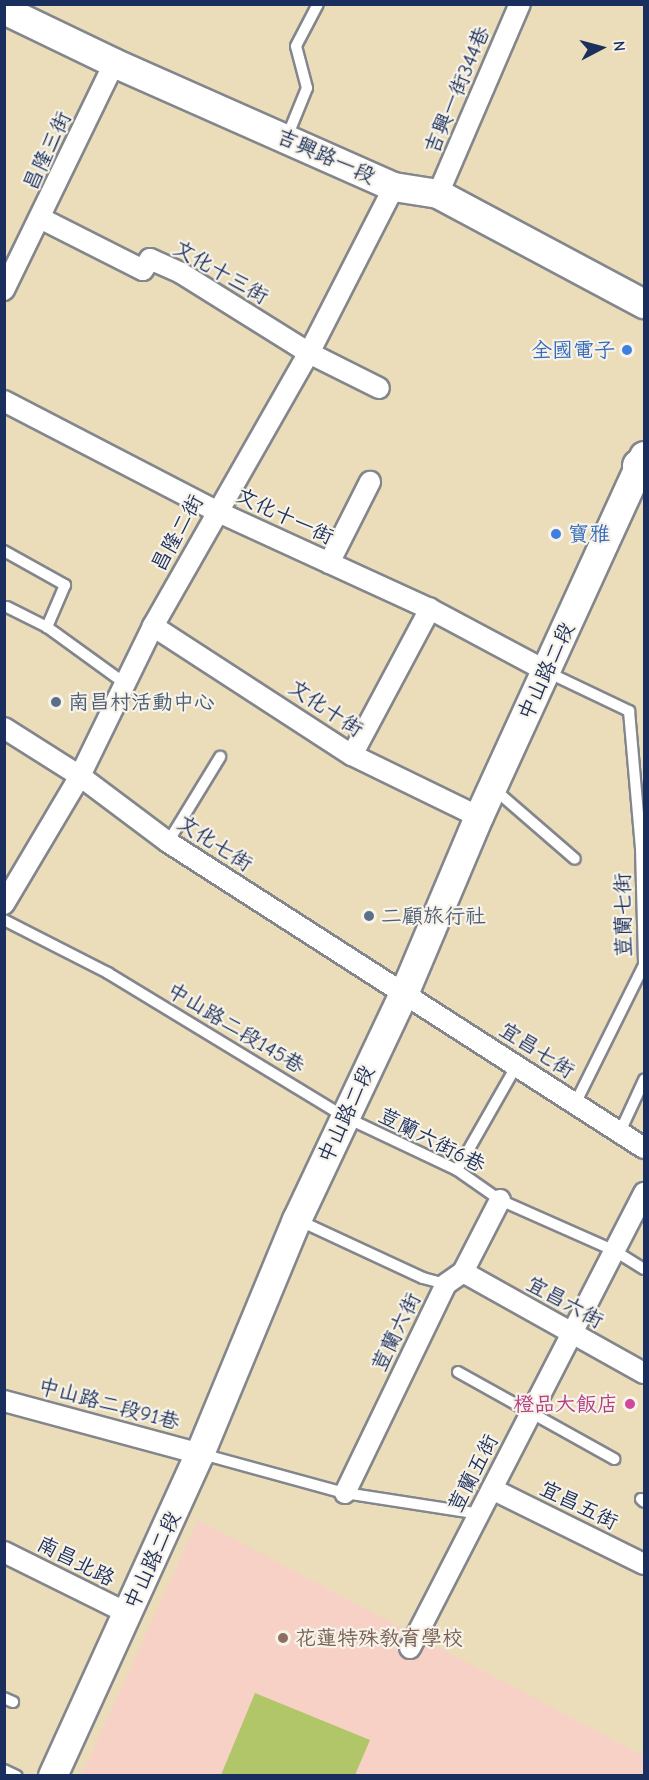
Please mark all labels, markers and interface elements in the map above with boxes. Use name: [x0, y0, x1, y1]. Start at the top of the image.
north arrow: [571, 18, 631, 78]
street label: 吉興一街344巷: [419, 23, 495, 157]
text: N: [609, 40, 628, 52]
street label: 昌隆三街: [18, 108, 76, 194]
street label: 吉興路一段: [273, 123, 379, 189]
street label: 文化十三街: [169, 235, 273, 309]
place label: 全國電子: [531, 337, 615, 363]
marker: 全國電子: [620, 343, 634, 357]
street label: 文化十一街: [232, 482, 338, 550]
street label: 昌隆二街: [146, 490, 208, 576]
place label: 寶雅: [568, 521, 610, 547]
marker: 寶雅: [549, 527, 563, 541]
street label: 中山路二段: [512, 618, 580, 724]
street label: 文化十街: [284, 674, 368, 742]
place label: 南昌村活動中心: [68, 689, 215, 715]
marker: 南昌村活動中心: [49, 695, 63, 709]
street label: 文化七街: [173, 810, 257, 876]
street label: 荳蘭七街: [610, 873, 636, 957]
place label: 二顧旅行社: [381, 903, 486, 929]
marker: 二顧旅行社: [362, 909, 376, 923]
street label: 中山路二段145巷: [163, 977, 309, 1079]
street label: 宜昌七街: [495, 1017, 579, 1083]
street label: 中山路二段: [312, 1061, 380, 1167]
street label: 荳蘭六街6巷: [374, 1102, 490, 1178]
street label: 宜昌六街: [522, 1271, 608, 1333]
street label: 荳蘭六街: [366, 1289, 426, 1375]
street label: 中山路二段91巷: [35, 1373, 183, 1435]
place label: 橙品大飯店: [513, 1391, 618, 1417]
marker: 橙品大飯店: [623, 1397, 637, 1411]
street label: 荳蘭五街: [443, 1430, 503, 1516]
street label: 宜昌五街: [536, 1475, 622, 1535]
street label: 中山路二段: [118, 1507, 186, 1613]
street label: 南昌北路: [33, 1531, 119, 1591]
place label: 花蓮特殊教育學校: [295, 1625, 463, 1651]
marker: 花蓮特殊教育學校: [276, 1631, 290, 1645]

